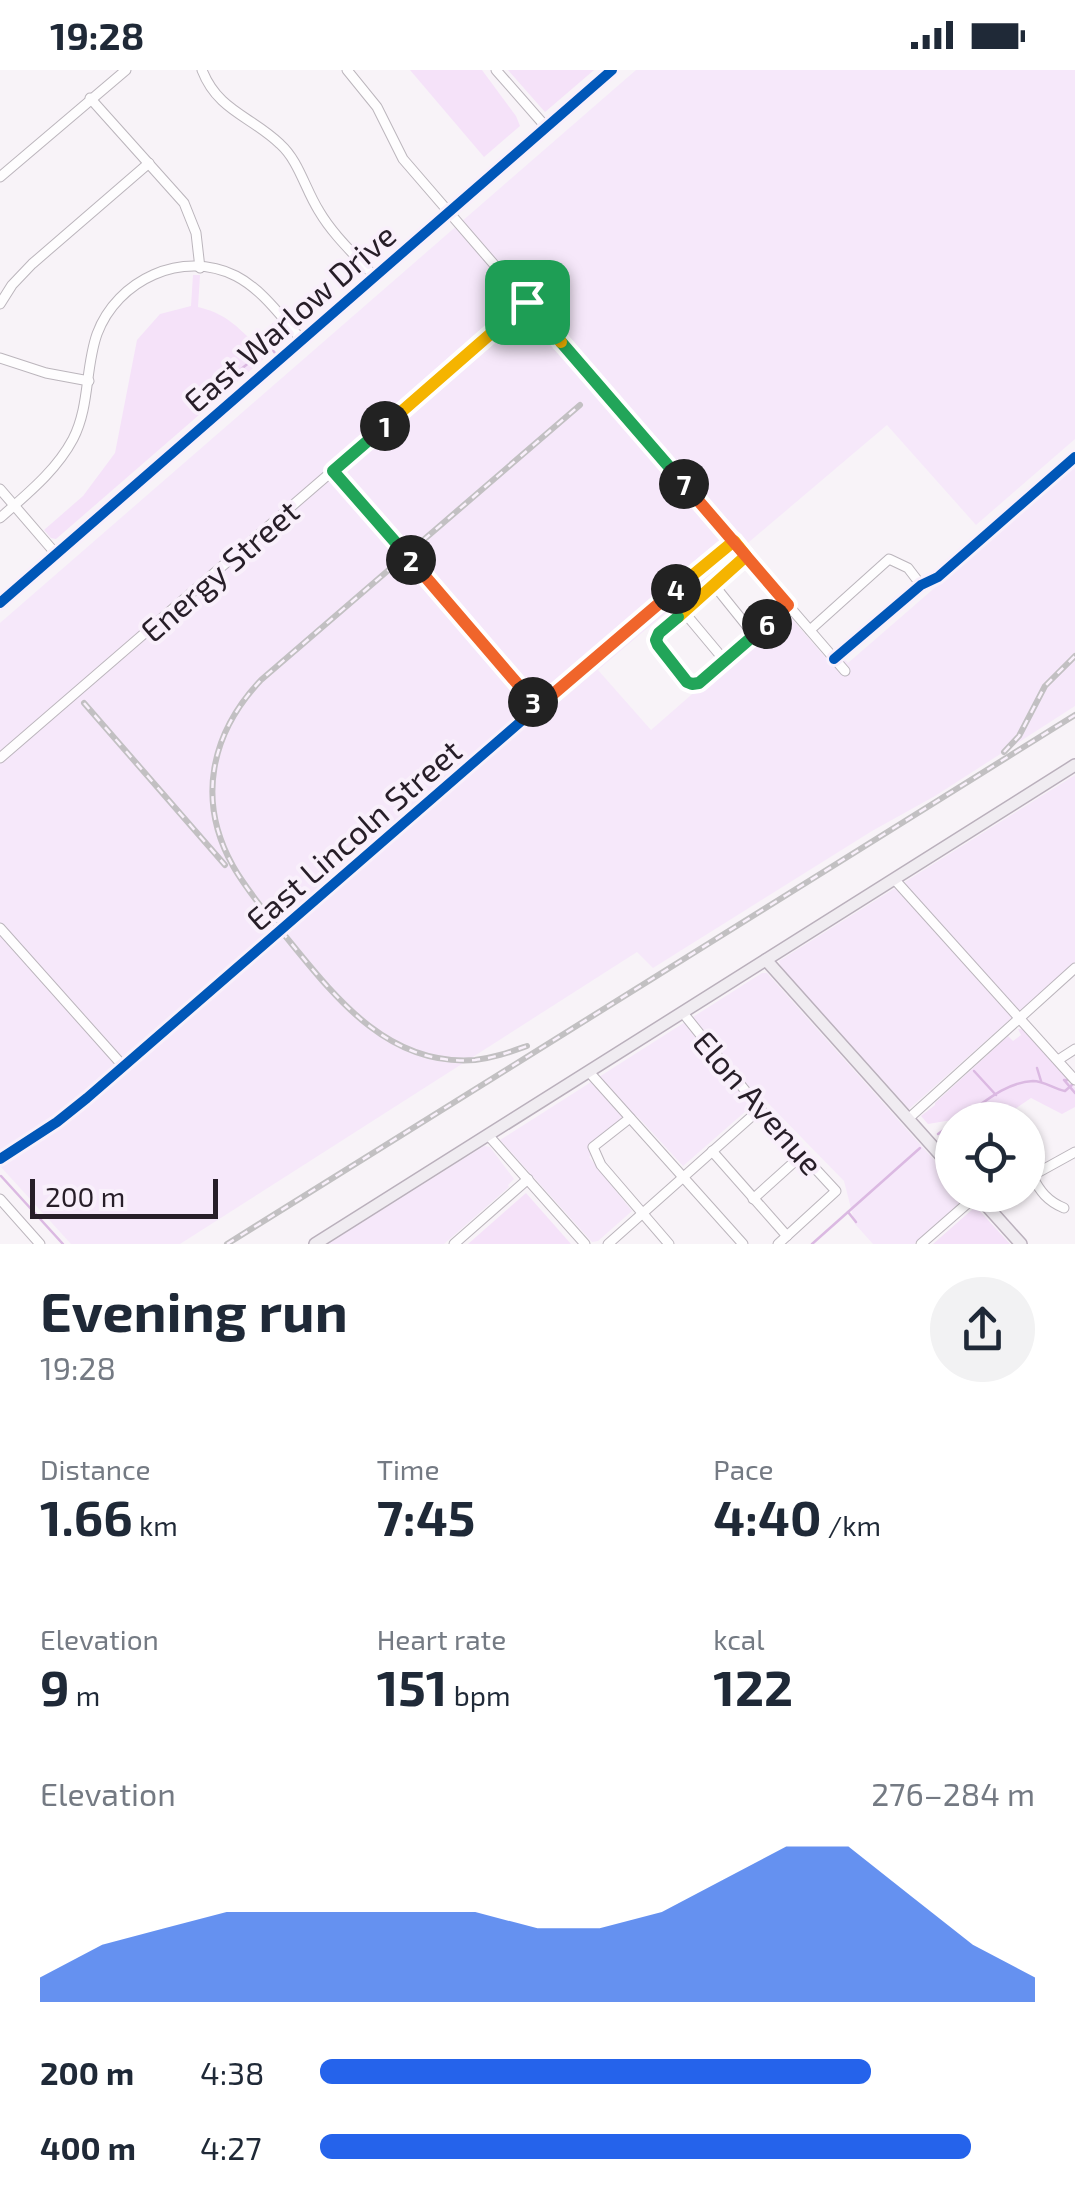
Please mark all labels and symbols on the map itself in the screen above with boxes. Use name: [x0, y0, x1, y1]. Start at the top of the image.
street label: East Warlow Drive: [176, 215, 402, 419]
pin: [485, 260, 570, 345]
pin: 1: [360, 401, 410, 451]
pin: 7: [659, 459, 709, 509]
street label: Energy Street: [132, 491, 306, 649]
pin: 2: [386, 535, 436, 585]
pin: 4: [651, 564, 701, 614]
pin: 6: [742, 599, 792, 649]
pin: 3: [508, 677, 558, 727]
street label: East Lincoln Street: [238, 731, 468, 937]
street label: Elon Avenue: [686, 1022, 832, 1182]
scale bar: [30, 1174, 218, 1218]

